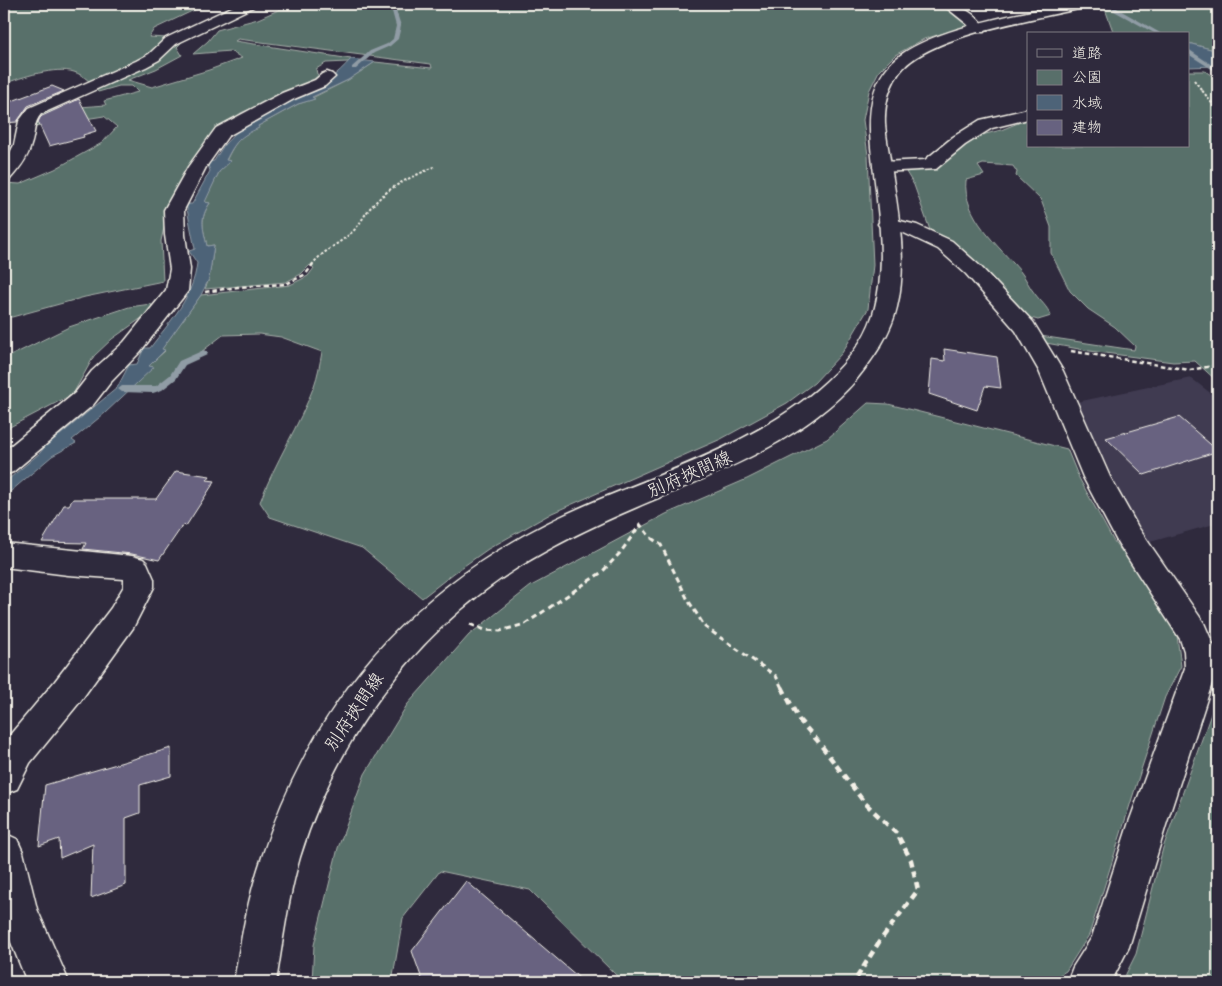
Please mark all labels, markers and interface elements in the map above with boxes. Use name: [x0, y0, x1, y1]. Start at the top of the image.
legend: [1027, 32, 1190, 148]
text: 道路: [1072, 42, 1102, 62]
text: 公園: [1072, 66, 1102, 86]
text: 水域: [1072, 92, 1102, 112]
text: 建物: [1072, 116, 1102, 136]
street label: 別府挾間線: [643, 444, 735, 502]
street label: 別府挾間線: [318, 667, 388, 755]

